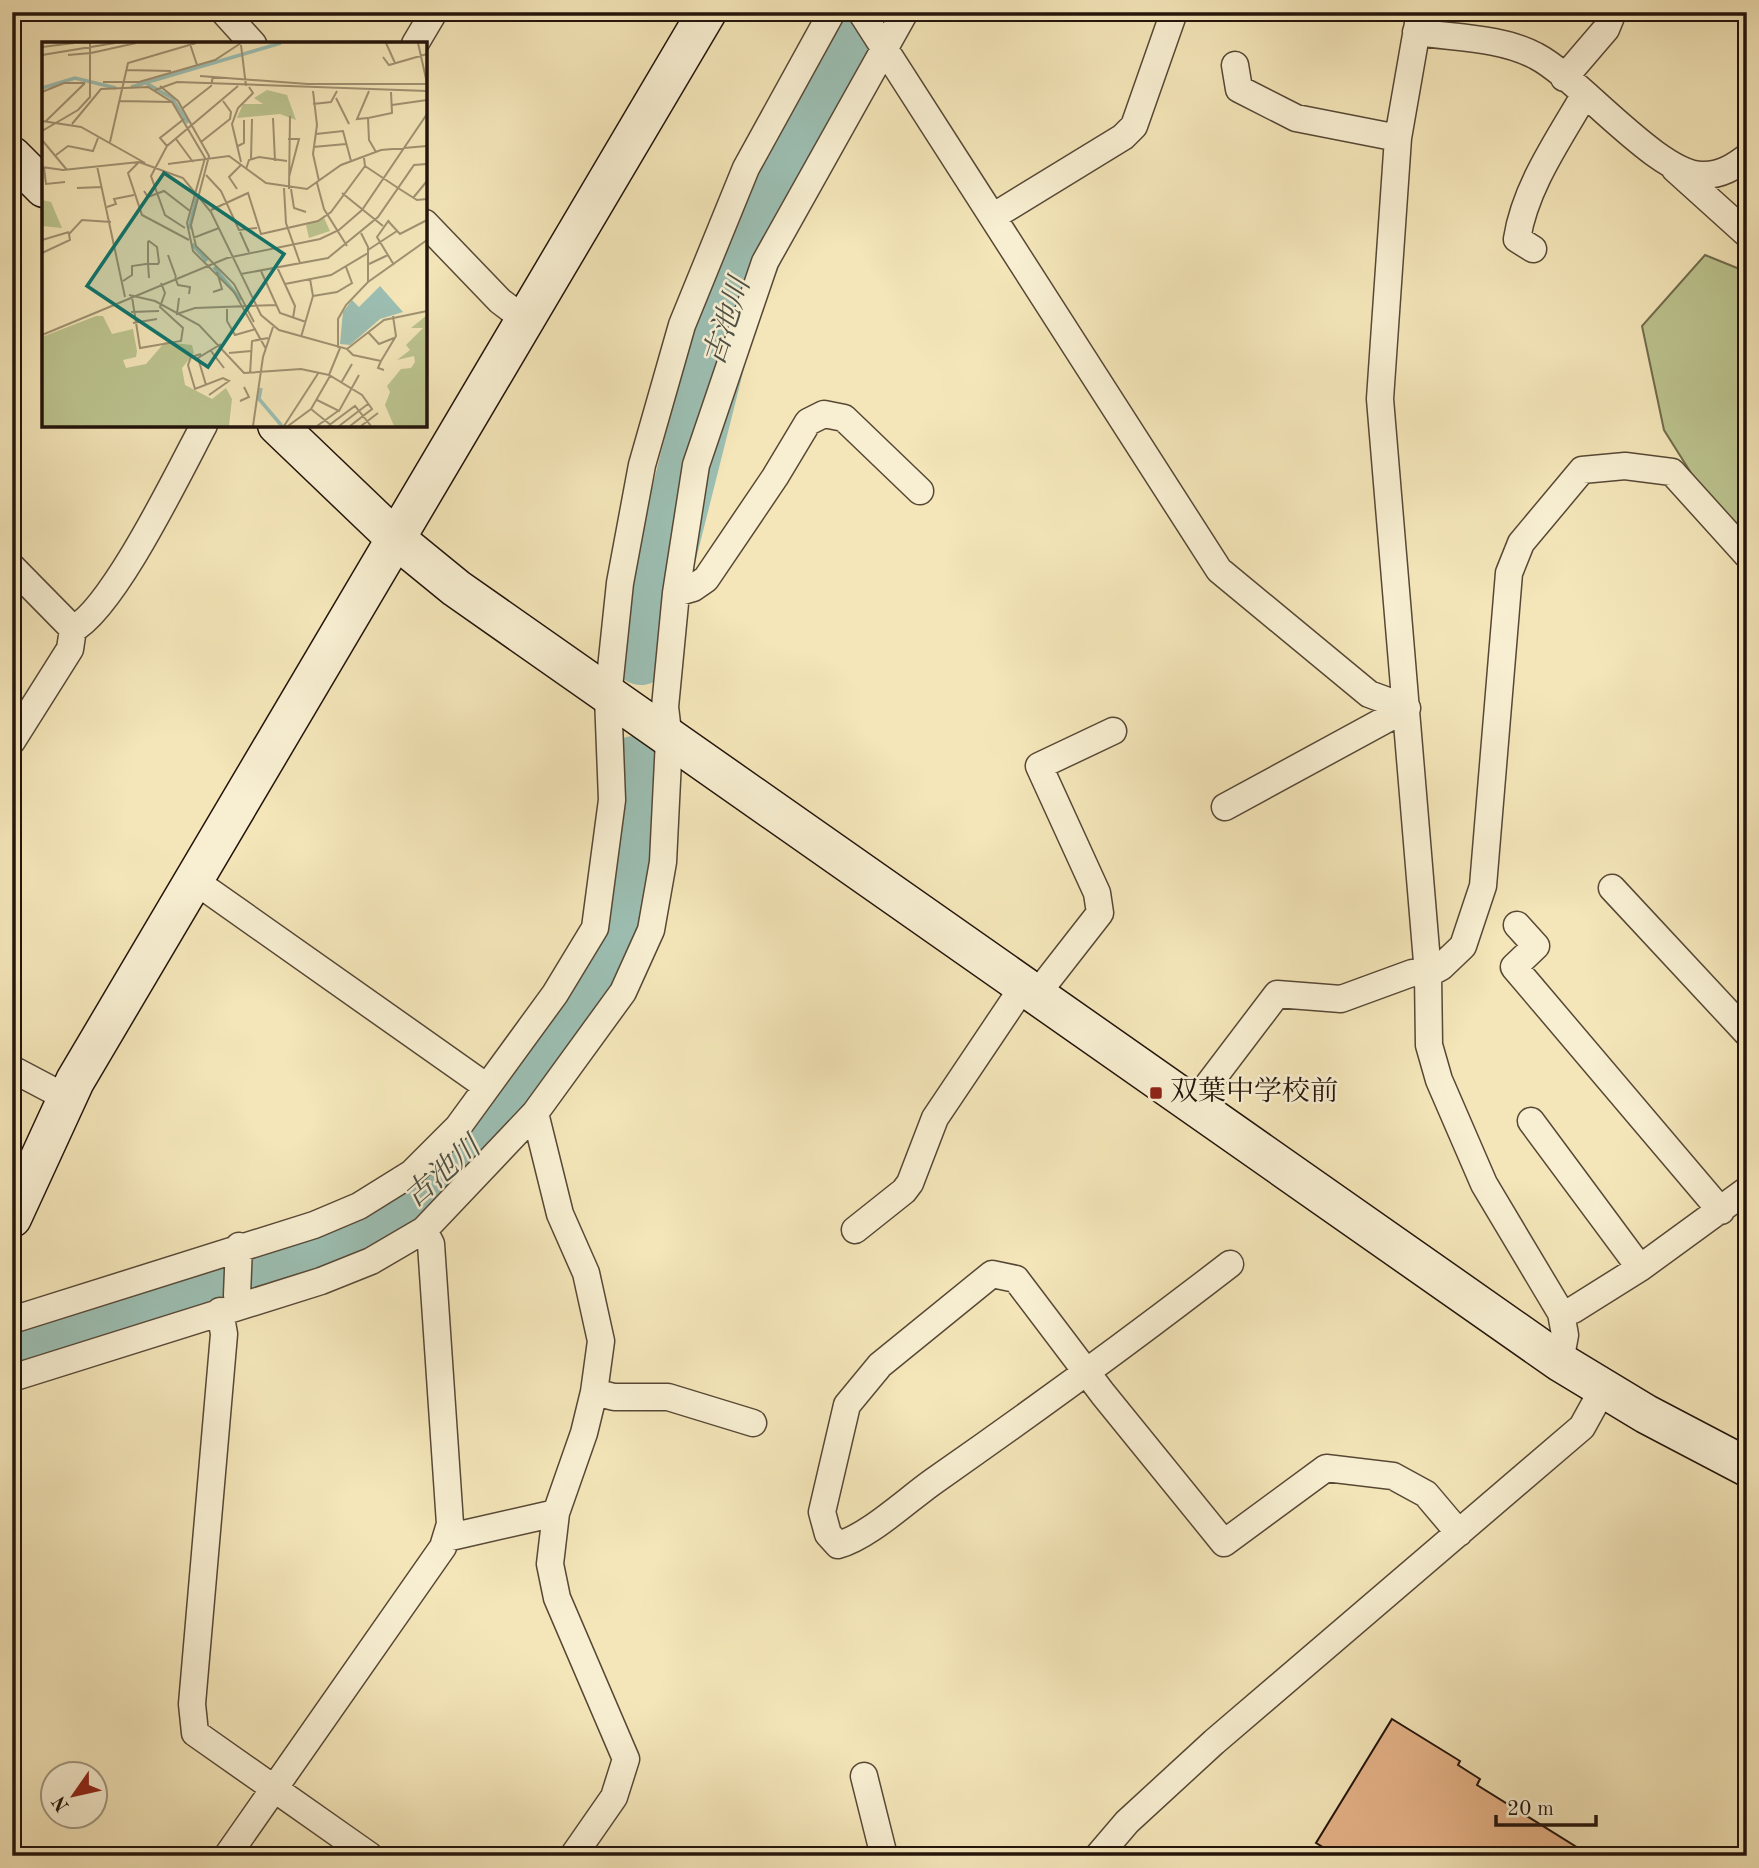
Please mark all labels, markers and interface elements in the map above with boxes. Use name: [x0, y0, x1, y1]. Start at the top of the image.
inset map: [42, 42, 427, 427]
water label: 古池川: [697, 271, 757, 369]
place label: 双葉中学校前: [1170, 1076, 1338, 1107]
marker: 双葉中学校前: [1148, 1085, 1164, 1101]
water label: 古池川: [397, 1128, 489, 1214]
north arrow: [38, 1759, 108, 1829]
scale bar: [1496, 1784, 1596, 1828]
text: N: [50, 1791, 74, 1814]
text: 20 m: [1507, 1799, 1554, 1820]

